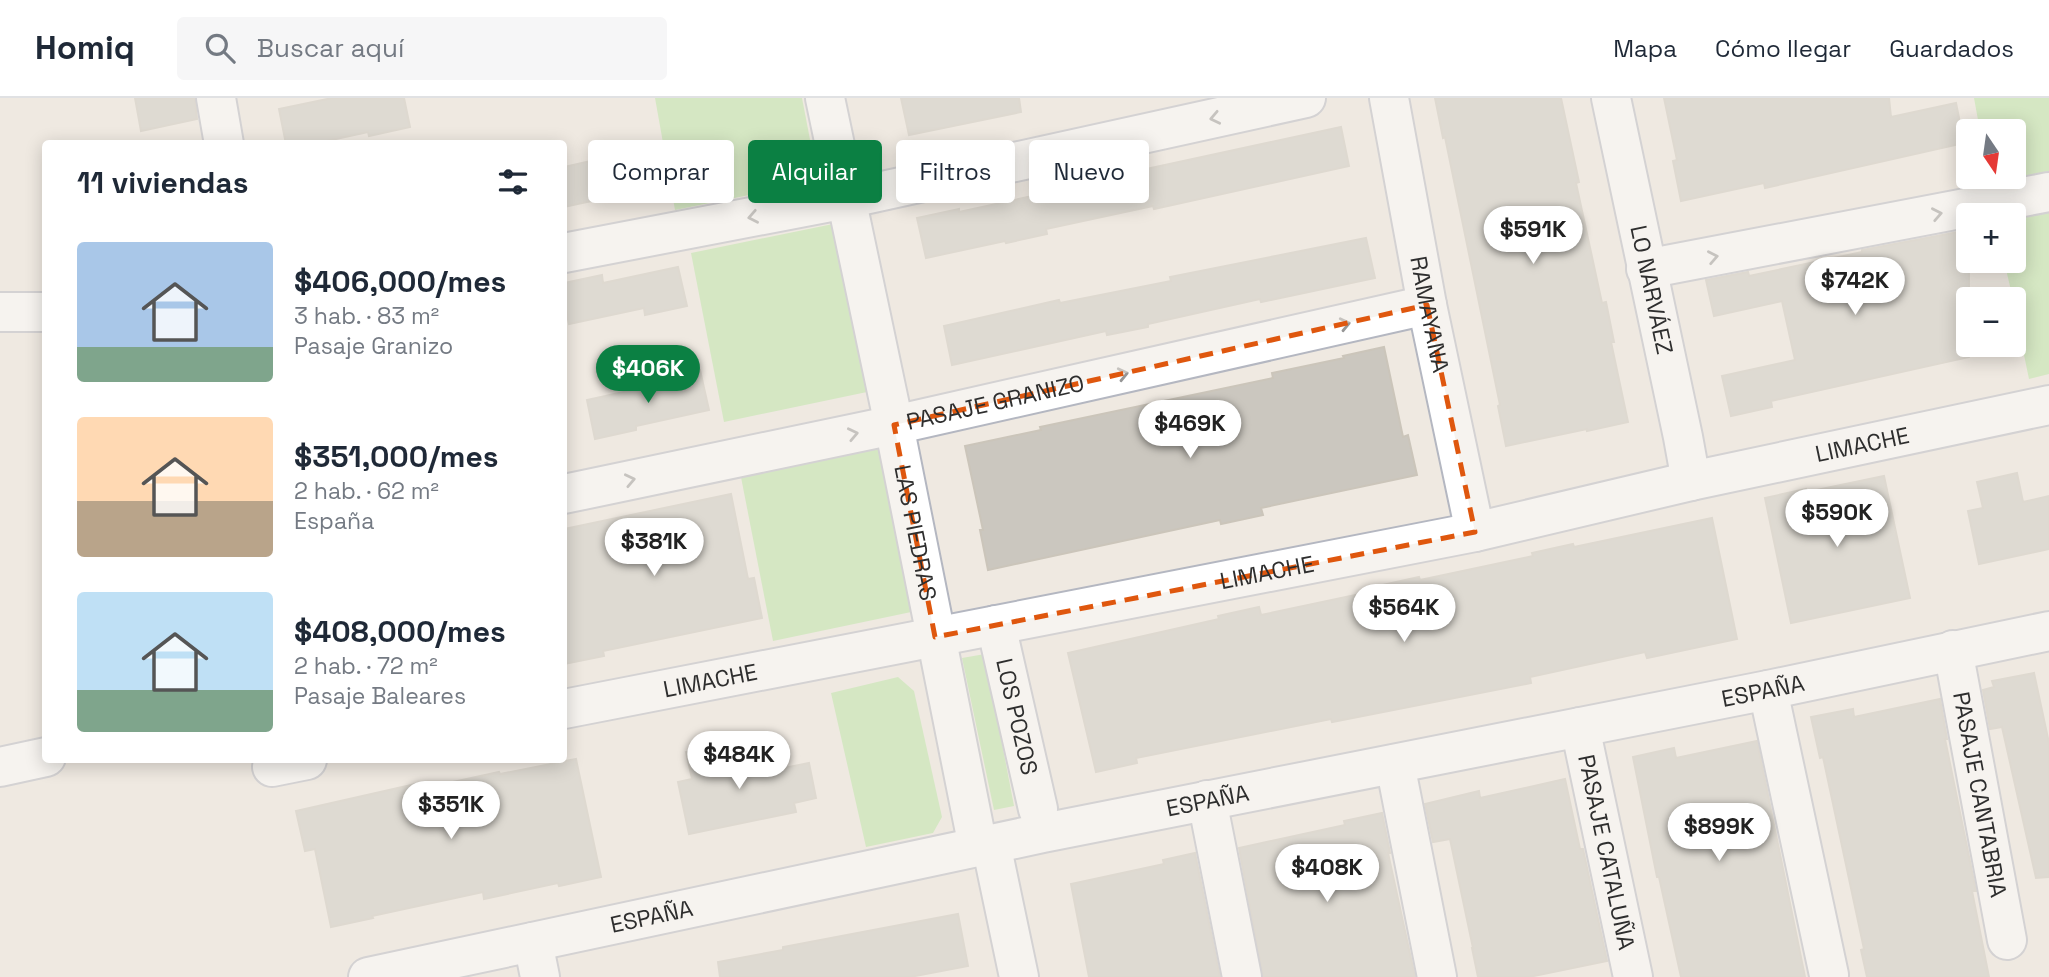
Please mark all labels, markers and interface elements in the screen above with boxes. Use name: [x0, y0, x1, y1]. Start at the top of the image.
search box: [177, 17, 667, 80]
text: Homiq: [35, 27, 135, 69]
icon: search: [201, 29, 239, 67]
text: Buscar aquí: [257, 31, 404, 65]
text: Mapa: [1613, 33, 1677, 64]
text: Cómo llegar: [1715, 33, 1851, 64]
text: Guardados: [1889, 33, 2014, 64]
one-way arrow: [1209, 109, 1221, 124]
north arrow: [1956, 119, 2026, 189]
map controls: [1956, 119, 2026, 357]
chip: Comprar: [588, 140, 734, 203]
chip: Alquilar: [748, 140, 882, 203]
chip: Filtros: [896, 140, 1015, 203]
chip: Nuevo: [1029, 140, 1149, 203]
text: 11 viviendas: [77, 163, 248, 202]
icon: filters: [494, 163, 532, 201]
button: +: [1956, 203, 2026, 273]
pin: $591K: [1484, 206, 1582, 266]
one-way arrow: [1931, 207, 1943, 222]
one-way arrow: [747, 208, 759, 223]
text: $591K: [1500, 214, 1566, 244]
street label: LO NARVÁEZ: [1623, 222, 1680, 357]
one-way arrow: [1707, 250, 1719, 265]
street label: RAMAYANA: [1403, 254, 1456, 375]
pin: $742K: [1806, 258, 1904, 317]
text: $406,000/mes: [294, 262, 506, 301]
text: $742K: [1821, 265, 1889, 295]
icon: home: [133, 270, 217, 354]
button: −: [1956, 287, 2026, 357]
text: 3 hab. · 83 m²: [294, 301, 439, 331]
one-way arrow: [1339, 317, 1351, 332]
text: Pasaje Granizo: [294, 331, 453, 361]
pin: $406K: [599, 345, 697, 405]
text: $406K: [612, 353, 684, 383]
one-way arrow: [1117, 367, 1129, 382]
street label: PASAJE GRANIZO: [904, 368, 1087, 437]
pin: $469K: [1141, 400, 1239, 460]
text: $469K: [1154, 408, 1226, 438]
street label: LIMACHE: [1813, 420, 1912, 469]
one-way arrow: [847, 428, 859, 443]
text: $351,000/mes: [294, 437, 499, 476]
icon: home: [133, 445, 217, 529]
street label: LAS PIEDRAS: [887, 462, 944, 603]
one-way arrow: [624, 474, 636, 489]
text: 2 hab. · 62 m²: [294, 476, 439, 506]
pin: $590K: [1788, 490, 1886, 549]
text: $590K: [1801, 497, 1873, 527]
text: España: [294, 506, 374, 536]
pin: $381K: [605, 518, 703, 578]
text: $381K: [621, 526, 687, 556]
street label: LIMACHE: [1217, 549, 1316, 596]
pin: $564K: [1355, 584, 1453, 644]
text: $564K: [1369, 592, 1439, 622]
text: $408,000/mes: [294, 612, 506, 651]
icon: home: [133, 620, 217, 704]
text: 2 hab. · 72 m²: [294, 651, 438, 681]
street label: LOS POZOS: [989, 655, 1045, 778]
street label: LIMACHE: [661, 657, 760, 704]
street label: ESPAÑA: [1719, 668, 1807, 714]
text: Pasaje Baleares: [294, 681, 466, 711]
street label: PASAJE CANTABRIA: [1946, 689, 2014, 900]
pin: $484K: [690, 732, 788, 791]
text: $484K: [703, 739, 775, 769]
street label: PASAJE CATALUÑA: [1571, 752, 1642, 953]
street label: ESPAÑA: [1164, 778, 1252, 823]
pin: $351K: [402, 782, 500, 841]
text: $351K: [418, 789, 484, 819]
pin: $899K: [1670, 804, 1768, 863]
text: $899K: [1684, 811, 1754, 841]
pin: $408K: [1278, 844, 1376, 904]
text: $408K: [1291, 852, 1363, 882]
street label: ESPAÑA: [607, 893, 696, 940]

